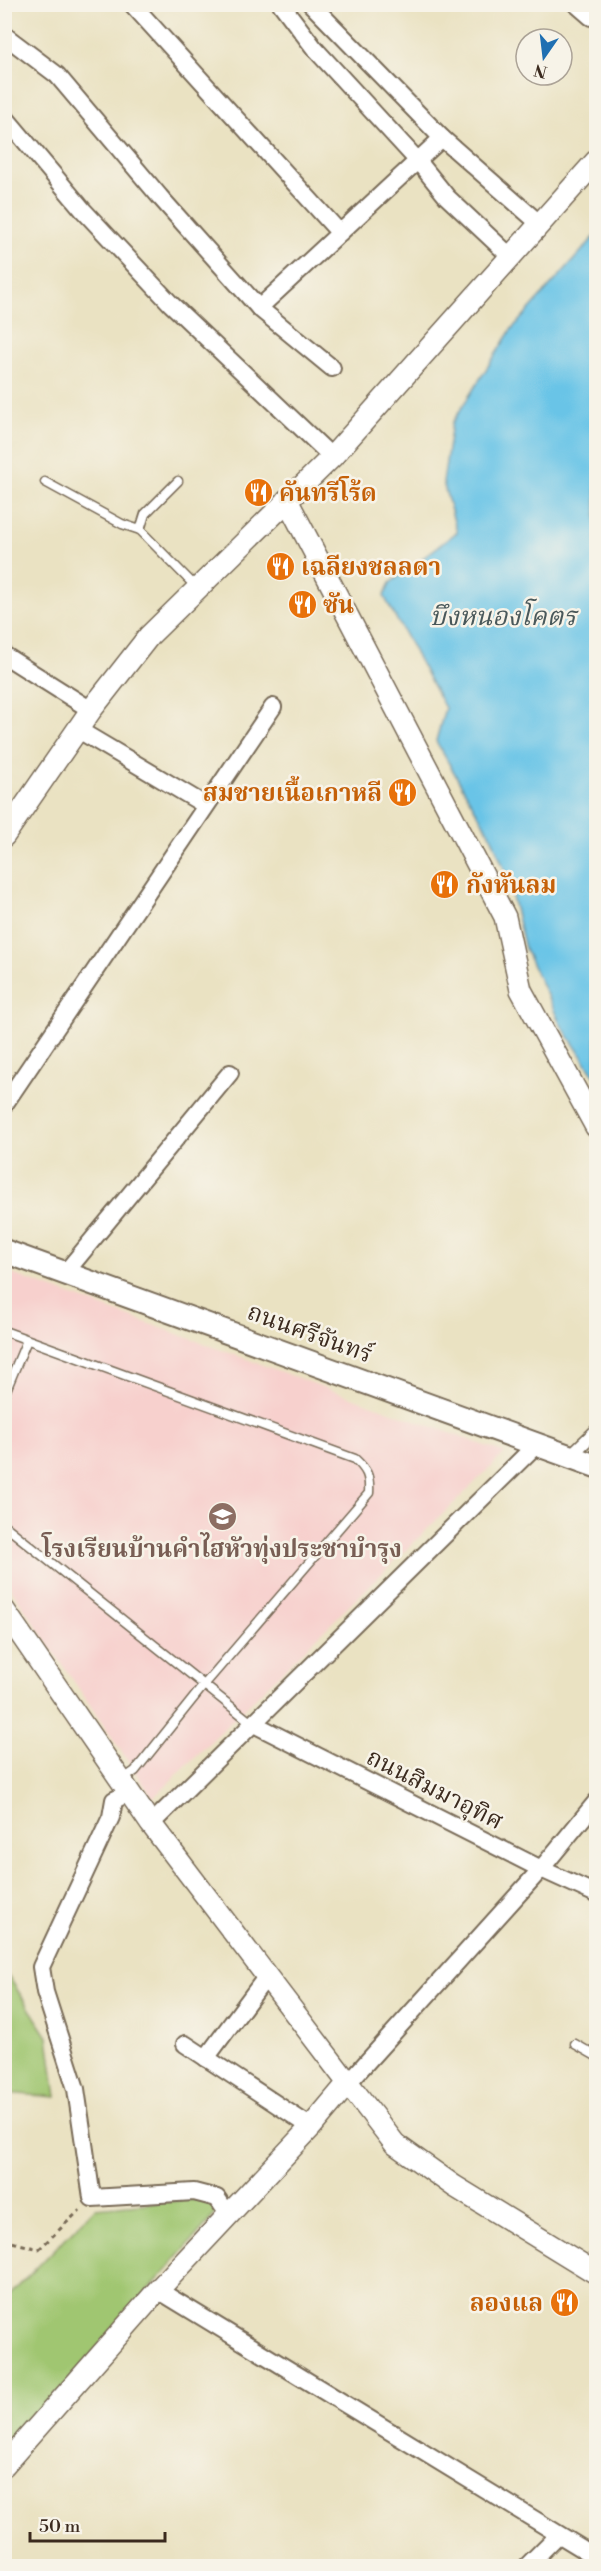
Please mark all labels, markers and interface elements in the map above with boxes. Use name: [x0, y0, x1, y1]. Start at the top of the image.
north arrow: [514, 27, 574, 87]
text: N: [532, 59, 549, 82]
place label: คันทรีโร้ด: [279, 476, 377, 509]
restaurant icon: คันทรีโร้ด: [242, 477, 274, 509]
restaurant icon: เฉลียงชลลดา: [264, 551, 296, 583]
place label: เฉลียงชลลดา: [301, 553, 441, 583]
restaurant icon: ซัน: [286, 589, 318, 621]
place label: ซัน: [323, 591, 354, 621]
water label: บึงหนองโคตร: [430, 598, 579, 633]
place label: สมชายเนื้อเกาหลี: [203, 775, 382, 809]
restaurant icon: สมชายเนื้อเกาหลี: [387, 777, 419, 809]
restaurant icon: กังหันลม: [429, 869, 461, 901]
place label: กังหันลม: [466, 871, 556, 901]
street label: ถนนศรีจันทร์: [243, 1296, 377, 1371]
school or university icon: โรงเรียนบ้านคำไฮหัวทุ่งประชาบำรุง: [206, 1500, 238, 1532]
place label: โรงเรียนบ้านคำไฮหัวทุ่งประชาบำรุง: [41, 1532, 402, 1565]
street label: ถนนสิมมาอุทิศ: [361, 1743, 508, 1837]
restaurant icon: ลองแล: [548, 2287, 580, 2319]
place label: ลองแล: [470, 2289, 543, 2319]
scale bar: [30, 2505, 165, 2543]
text: 50 m: [39, 2515, 81, 2538]

